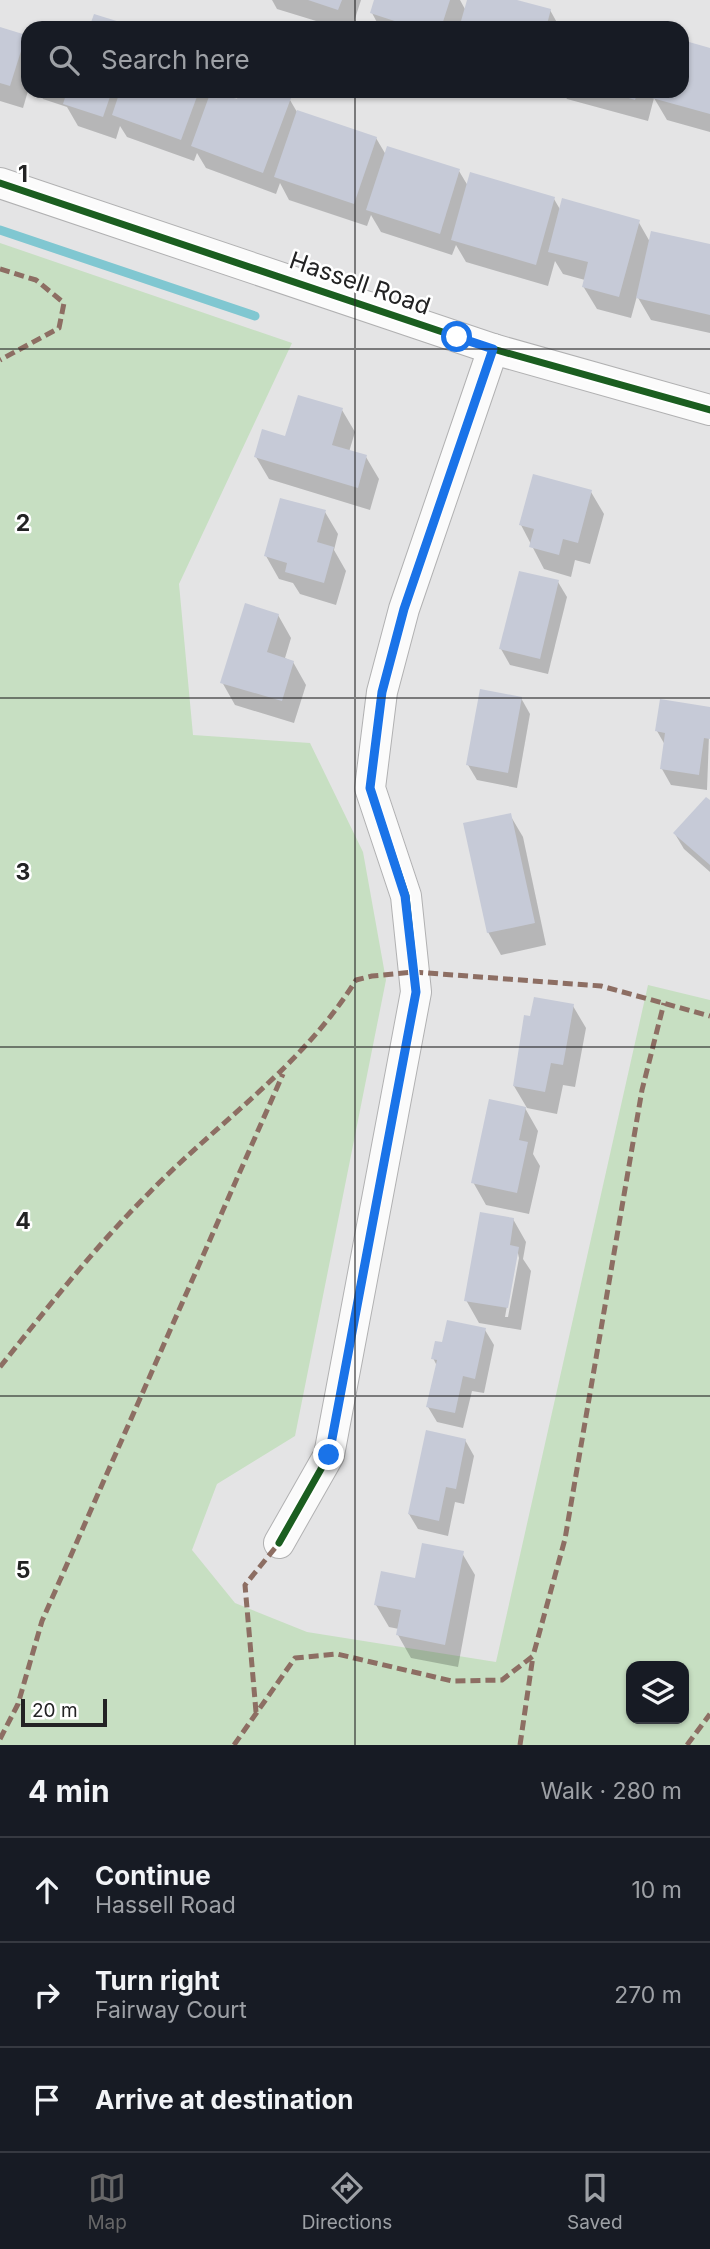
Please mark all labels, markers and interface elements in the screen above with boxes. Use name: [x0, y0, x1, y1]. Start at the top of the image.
search box: [21, 21, 689, 98]
icon: search: [45, 41, 83, 79]
text: Search here: [101, 44, 250, 75]
text: 1: [18, 160, 28, 188]
street label: Hassell Road: [286, 245, 434, 321]
route start: [441, 321, 472, 352]
text: 2: [16, 509, 30, 537]
text: 3: [16, 858, 30, 886]
text: 4: [15, 1207, 31, 1235]
route end: [313, 1439, 344, 1470]
text: 5: [16, 1556, 30, 1584]
map controls: [626, 1661, 689, 1724]
button: layers: [626, 1661, 689, 1724]
scale bar: [21, 1696, 107, 1728]
text: 20 m: [32, 1699, 78, 1722]
text: 4 min: [28, 1773, 110, 1809]
text: Walk · 280 m: [540, 1777, 682, 1805]
text: Continue: [95, 1860, 211, 1891]
icon: ahead: [28, 1871, 66, 1909]
text: 10 m: [632, 1876, 682, 1904]
text: Hassell Road: [95, 1891, 236, 1919]
text: Turn right: [95, 1965, 220, 1996]
icon: right: [28, 1976, 66, 2014]
text: 270 m: [614, 1981, 682, 2009]
text: Fairway Court: [95, 1996, 247, 2024]
icon: arrive: [28, 2081, 66, 2119]
text: Arrive at destination: [95, 2084, 354, 2115]
tab: Map: [87, 2169, 127, 2234]
tab: Directions: [302, 2169, 392, 2234]
tab: Saved: [567, 2169, 623, 2234]

